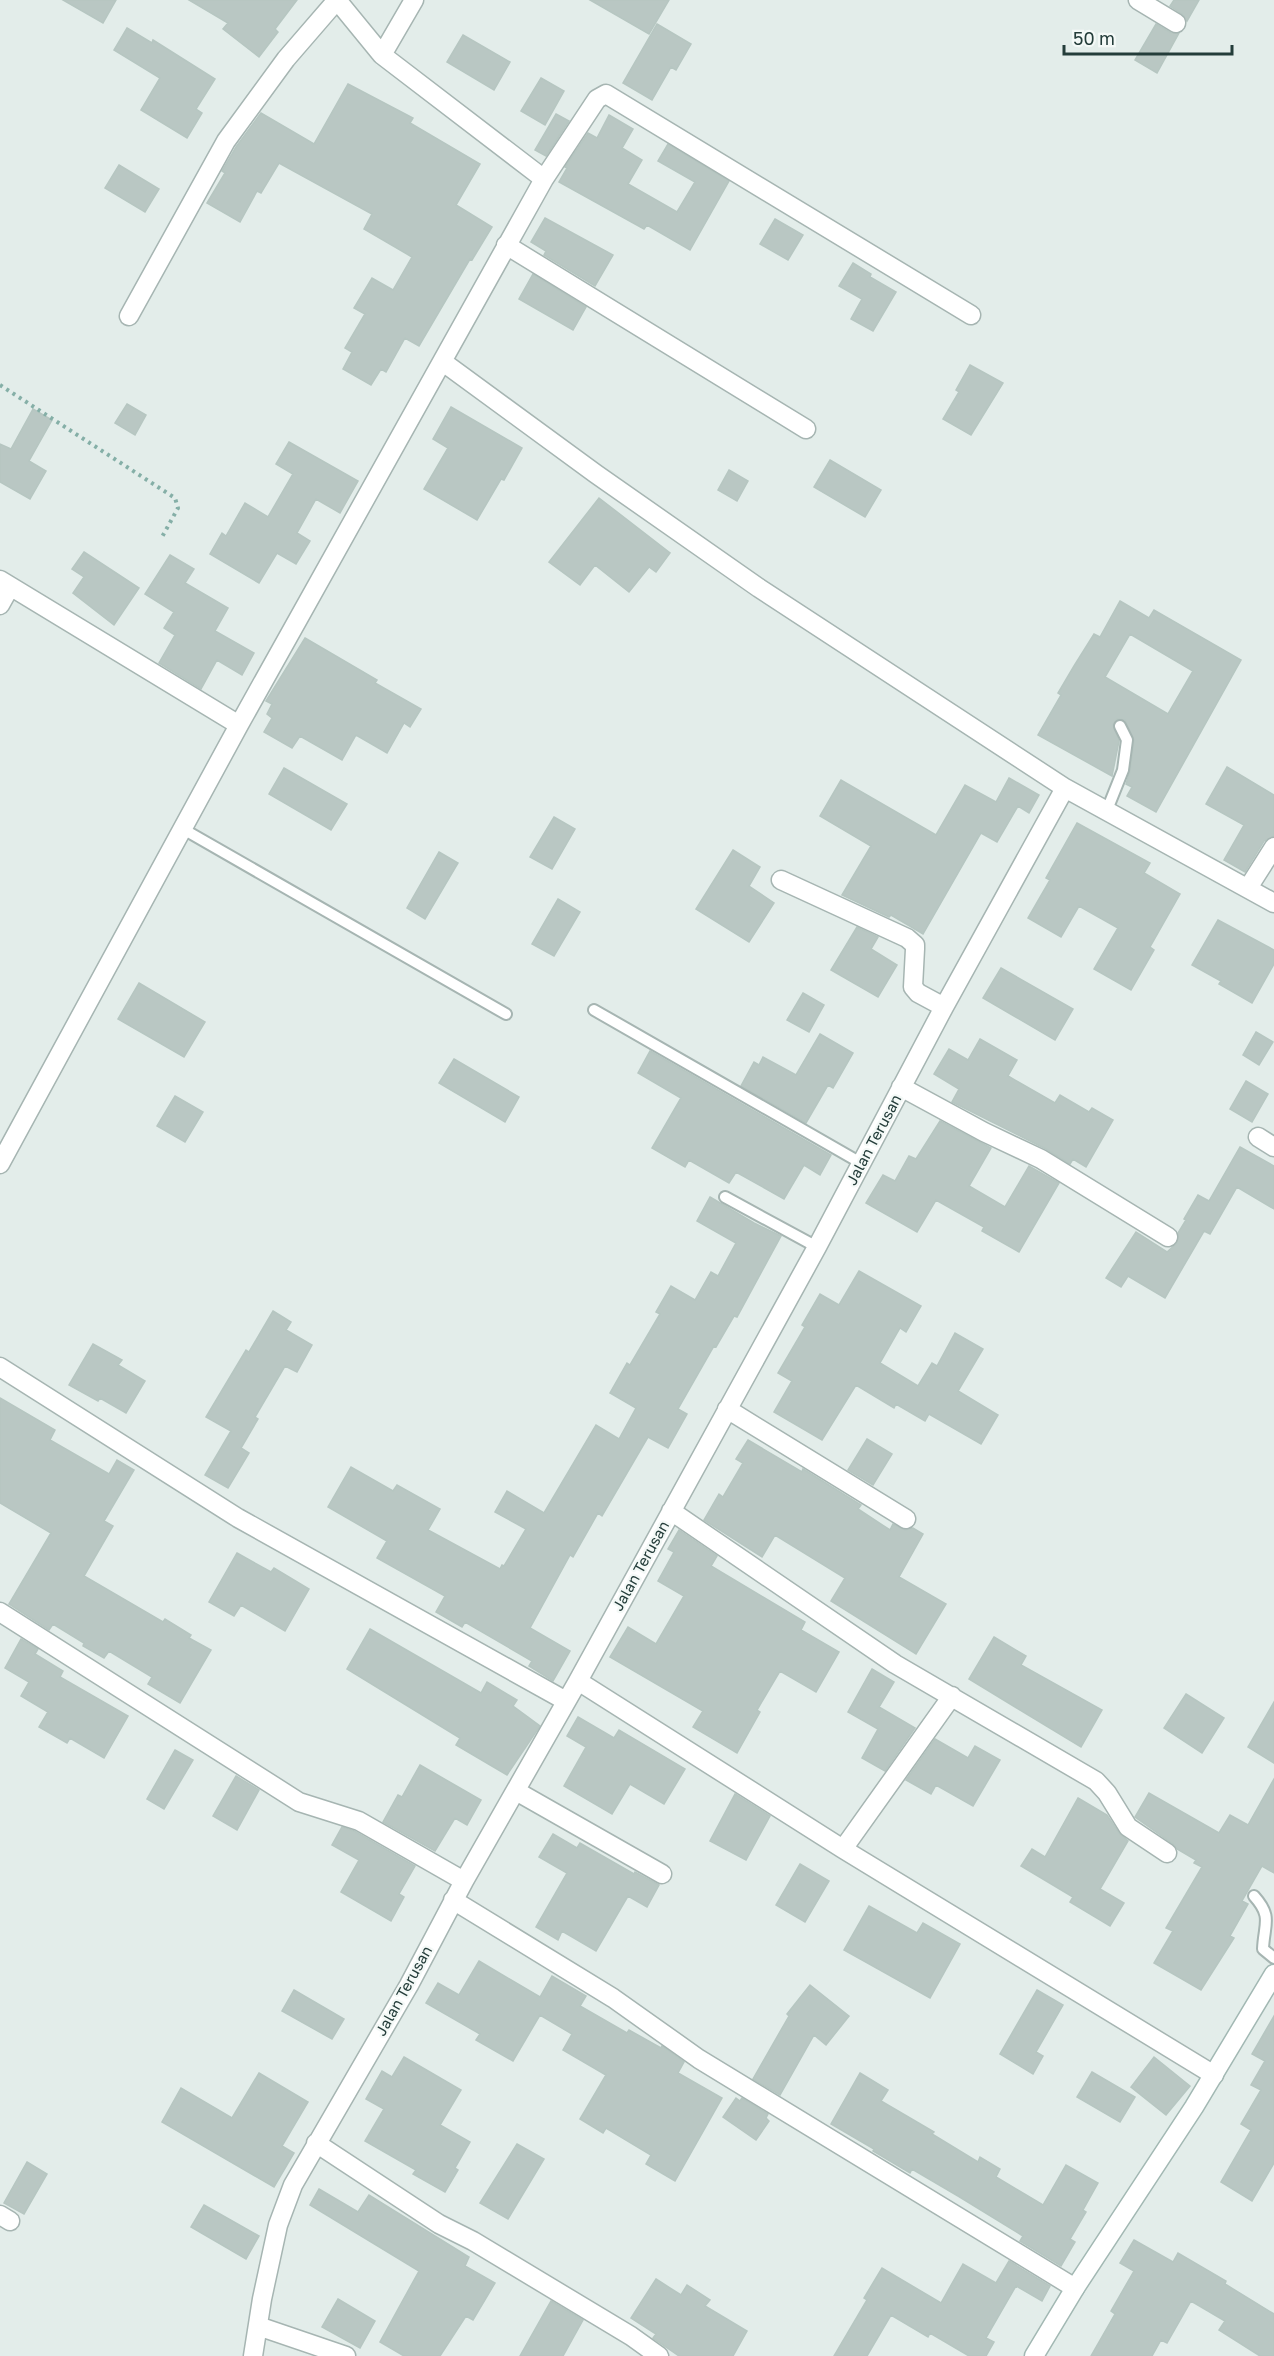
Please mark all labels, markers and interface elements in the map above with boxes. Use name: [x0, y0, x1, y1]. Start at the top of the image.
scale bar: [1064, 18, 1232, 56]
text: 50 m: [1073, 27, 1115, 49]
street label: Jalan Terusan: [842, 1091, 905, 1188]
street label: Jalan Terusan: [608, 1517, 672, 1614]
street label: Jalan Terusan: [371, 1942, 435, 2039]

